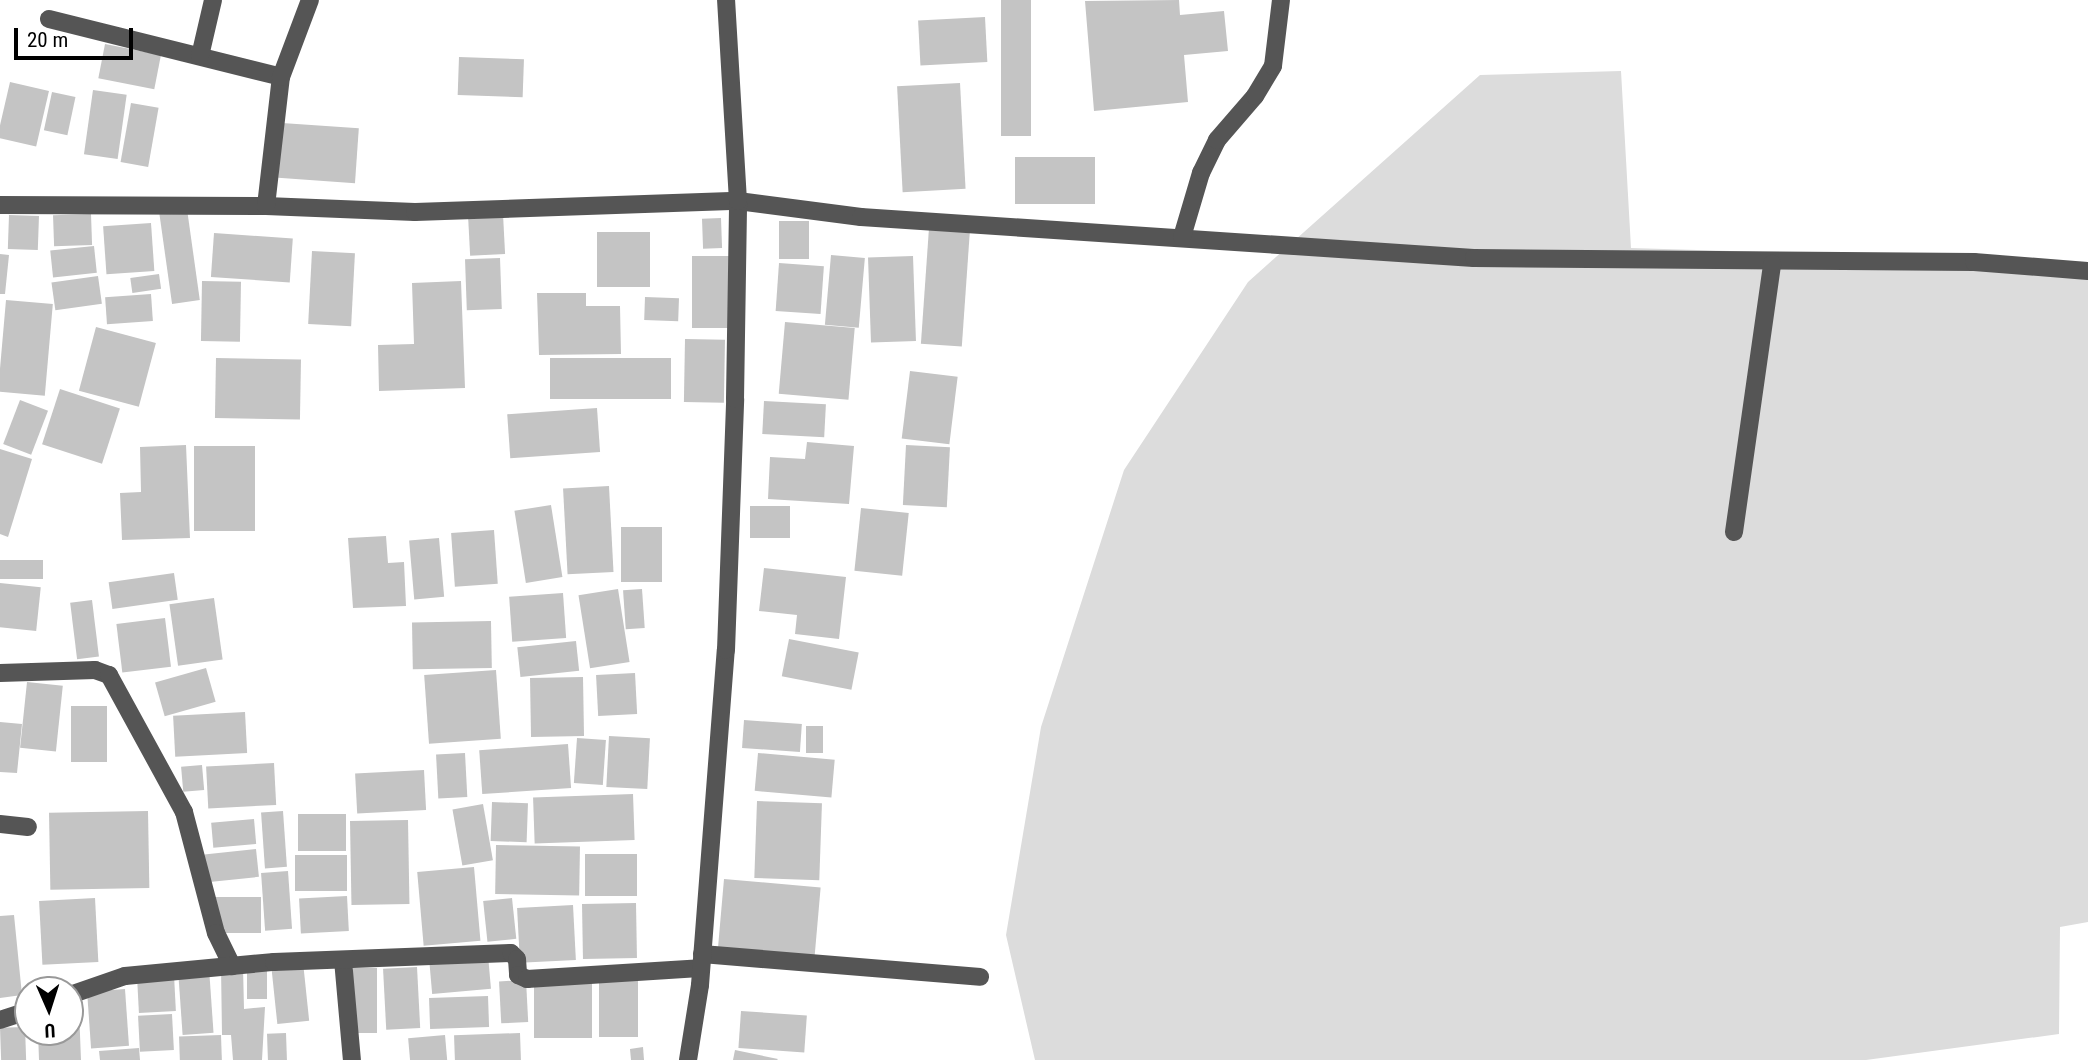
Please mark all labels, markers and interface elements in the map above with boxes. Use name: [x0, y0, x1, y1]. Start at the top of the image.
scale bar: [18, 14, 136, 58]
text: 20 m: [27, 28, 68, 52]
north arrow: [14, 976, 84, 1046]
text: U: [44, 1019, 56, 1042]

